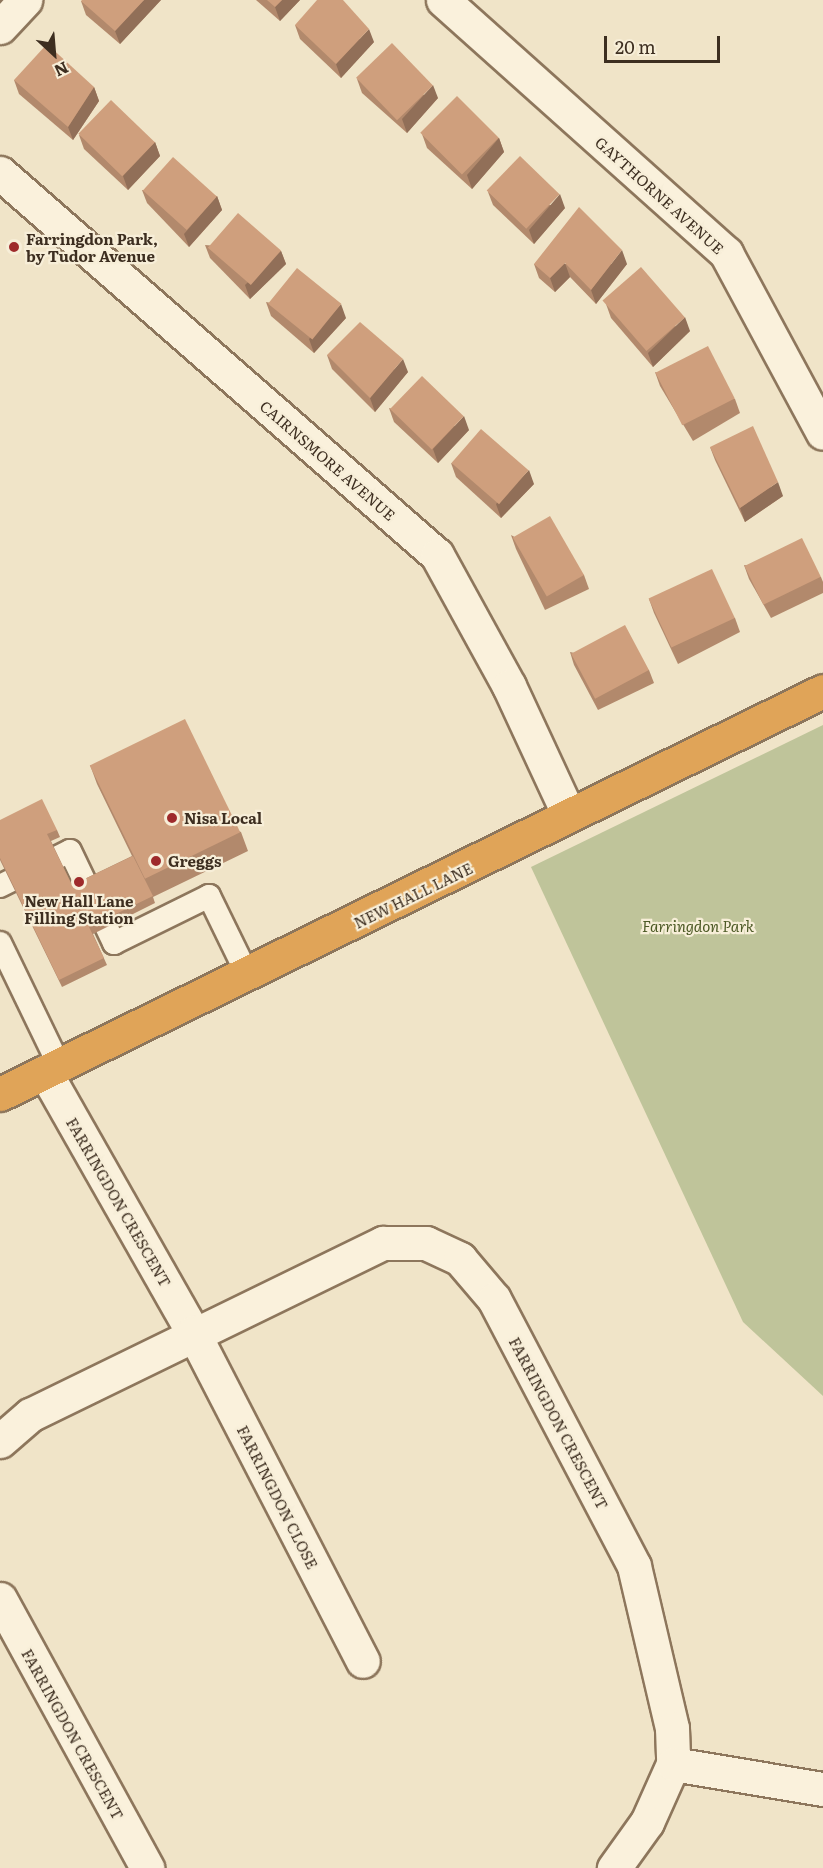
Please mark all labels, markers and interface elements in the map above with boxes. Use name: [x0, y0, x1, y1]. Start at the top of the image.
north arrow: [24, 24, 84, 84]
scale bar: [607, 24, 722, 62]
text: 20 m: [615, 33, 656, 60]
text: N: [51, 56, 73, 84]
street label: GAYTHORNE AVENUE: [592, 133, 728, 257]
place label: Farringdon Park, by Tudor Avenue: [26, 229, 158, 264]
marker: Farringdon Park, by Tudor Avenue: [7, 240, 21, 254]
street label: CAIRNSMORE AVENUE: [257, 396, 399, 524]
place label: Nisa Local: [184, 809, 262, 827]
marker: Nisa Local: [165, 811, 179, 825]
place label: Greggs: [168, 852, 221, 870]
marker: Greggs: [149, 854, 163, 868]
street label: NEW HALL LANE: [351, 858, 475, 932]
marker: New Hall Lane Filling Station: [72, 875, 86, 889]
place label: New Hall Lane Filling Station: [24, 891, 134, 926]
park label: Farringdon Park: [642, 917, 754, 935]
street label: FARRINGDON CRESCENT: [63, 1114, 175, 1290]
street label: FARRINGDON CRESCENT: [506, 1334, 612, 1512]
street label: FARRINGDON CLOSE: [234, 1422, 322, 1572]
street label: FARRINGDON CRESCENT: [19, 1646, 127, 1822]

